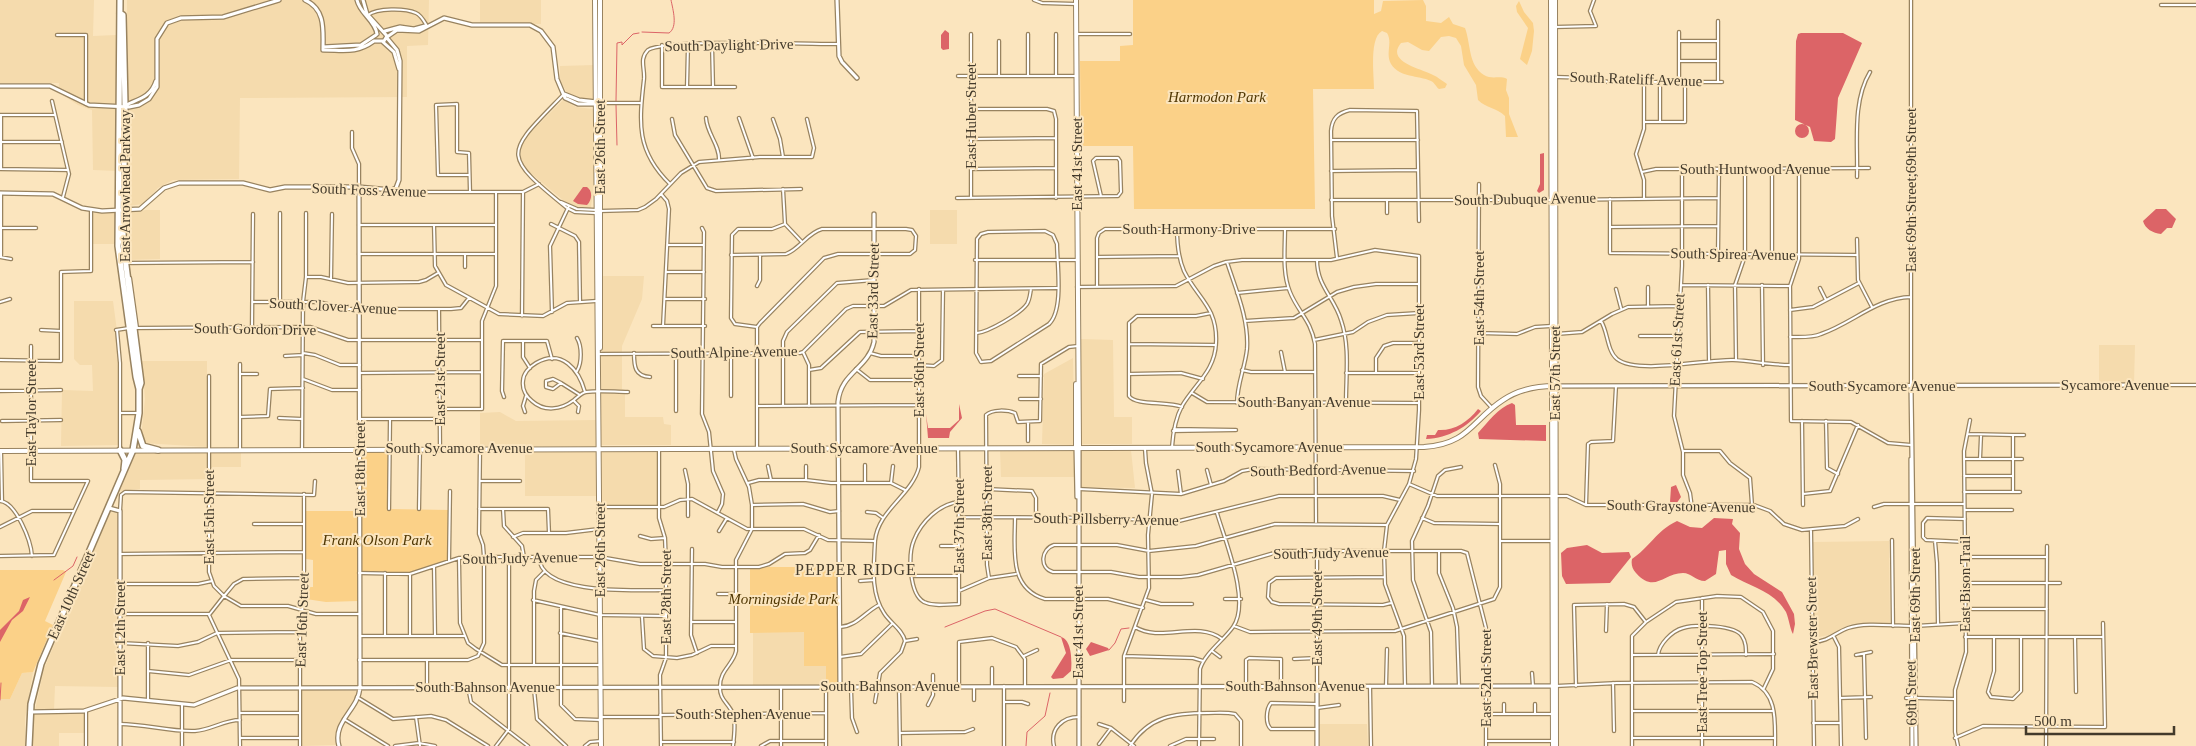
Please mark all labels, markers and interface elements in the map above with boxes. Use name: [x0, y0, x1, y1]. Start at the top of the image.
street label: South Daylight Drive: [664, 36, 794, 54]
street label: East Huber Street: [963, 62, 979, 169]
street label: South Rateliff Avenue: [1569, 69, 1703, 89]
park label: Harmodon Park: [1167, 89, 1266, 105]
street label: East 26th Street: [592, 99, 608, 194]
street label: East 69th Street;69th Street: [1903, 107, 1919, 272]
street label: East Arrowhead Parkway: [117, 109, 133, 262]
street label: East 41st Street: [1069, 117, 1085, 211]
street label: South Huntwood Avenue: [1680, 161, 1831, 177]
street label: South Foss Avenue: [311, 180, 427, 200]
street label: South Dubuque Avenue: [1454, 190, 1597, 208]
street label: South Harmony Drive: [1122, 221, 1256, 237]
street label: East 33rd Street: [864, 242, 882, 339]
street label: South Spirea Avenue: [1670, 245, 1796, 263]
street label: East 54th Street: [1471, 250, 1487, 345]
street label: East 61st Street: [1667, 292, 1687, 387]
street label: South Clover Avenue: [269, 295, 398, 317]
street label: East 53rd Street: [1411, 303, 1427, 400]
street label: South Gordon Drive: [194, 320, 317, 338]
street label: East 36th Street: [911, 322, 927, 417]
street label: East 57th Street: [1547, 325, 1563, 420]
street label: East 21st Street: [432, 332, 448, 426]
street label: South Alpine Avenue: [670, 343, 798, 361]
street label: East Taylor Street: [23, 359, 39, 466]
street label: Sycamore Avenue: [2061, 377, 2170, 393]
street label: South Sycamore Avenue: [1808, 378, 1956, 394]
street label: South Banyan Avenue: [1237, 394, 1371, 410]
street label: East 18th Street: [352, 421, 368, 516]
street label: South Sycamore Avenue: [1195, 439, 1343, 455]
street label: South Sycamore Avenue: [385, 440, 533, 456]
street label: South Sycamore Avenue: [790, 440, 938, 456]
street label: South Bedford Avenue: [1250, 461, 1387, 479]
street label: East 38th Street: [979, 465, 995, 560]
street label: East 15th Street: [201, 469, 217, 564]
street label: East 37th Street: [951, 478, 967, 573]
street label: South Graystone Avenue: [1606, 497, 1756, 515]
street label: East 26th Street: [592, 502, 608, 597]
street label: South Pillsberry Avenue: [1033, 510, 1179, 528]
park label: Frank Olson Park: [321, 532, 432, 548]
street label: East Bison Trail: [1957, 536, 1973, 632]
street label: South Judy Avenue: [1273, 544, 1389, 562]
street label: East 69th Street: [1907, 547, 1923, 642]
street label: East 10th Street: [44, 548, 98, 642]
street label: South Judy Avenue: [462, 549, 578, 567]
street label: East 28th Street: [658, 549, 674, 644]
district label: PEPPER RIDGE: [795, 561, 917, 578]
street label: East 49th Street: [1309, 570, 1325, 665]
street label: East 16th Street: [292, 571, 312, 668]
street label: East Brewster Street: [1803, 576, 1821, 699]
street label: East 12th Street: [112, 580, 128, 675]
street label: East 41st Street: [1070, 585, 1086, 679]
park label: Morningside Park: [727, 591, 838, 607]
street label: East Tree Top Street: [1694, 610, 1710, 733]
street label: East 52nd Street: [1478, 628, 1494, 727]
street label: 69th Street: [1902, 659, 1920, 726]
street label: South Bahnson Avenue: [820, 678, 960, 694]
street label: South Bahnson Avenue: [1225, 678, 1365, 694]
street label: South Bahnson Avenue: [415, 679, 555, 695]
scale bar: [2026, 704, 2174, 736]
street label: South Stephen Avenue: [675, 706, 811, 722]
text: 500 m: [2034, 713, 2072, 729]

